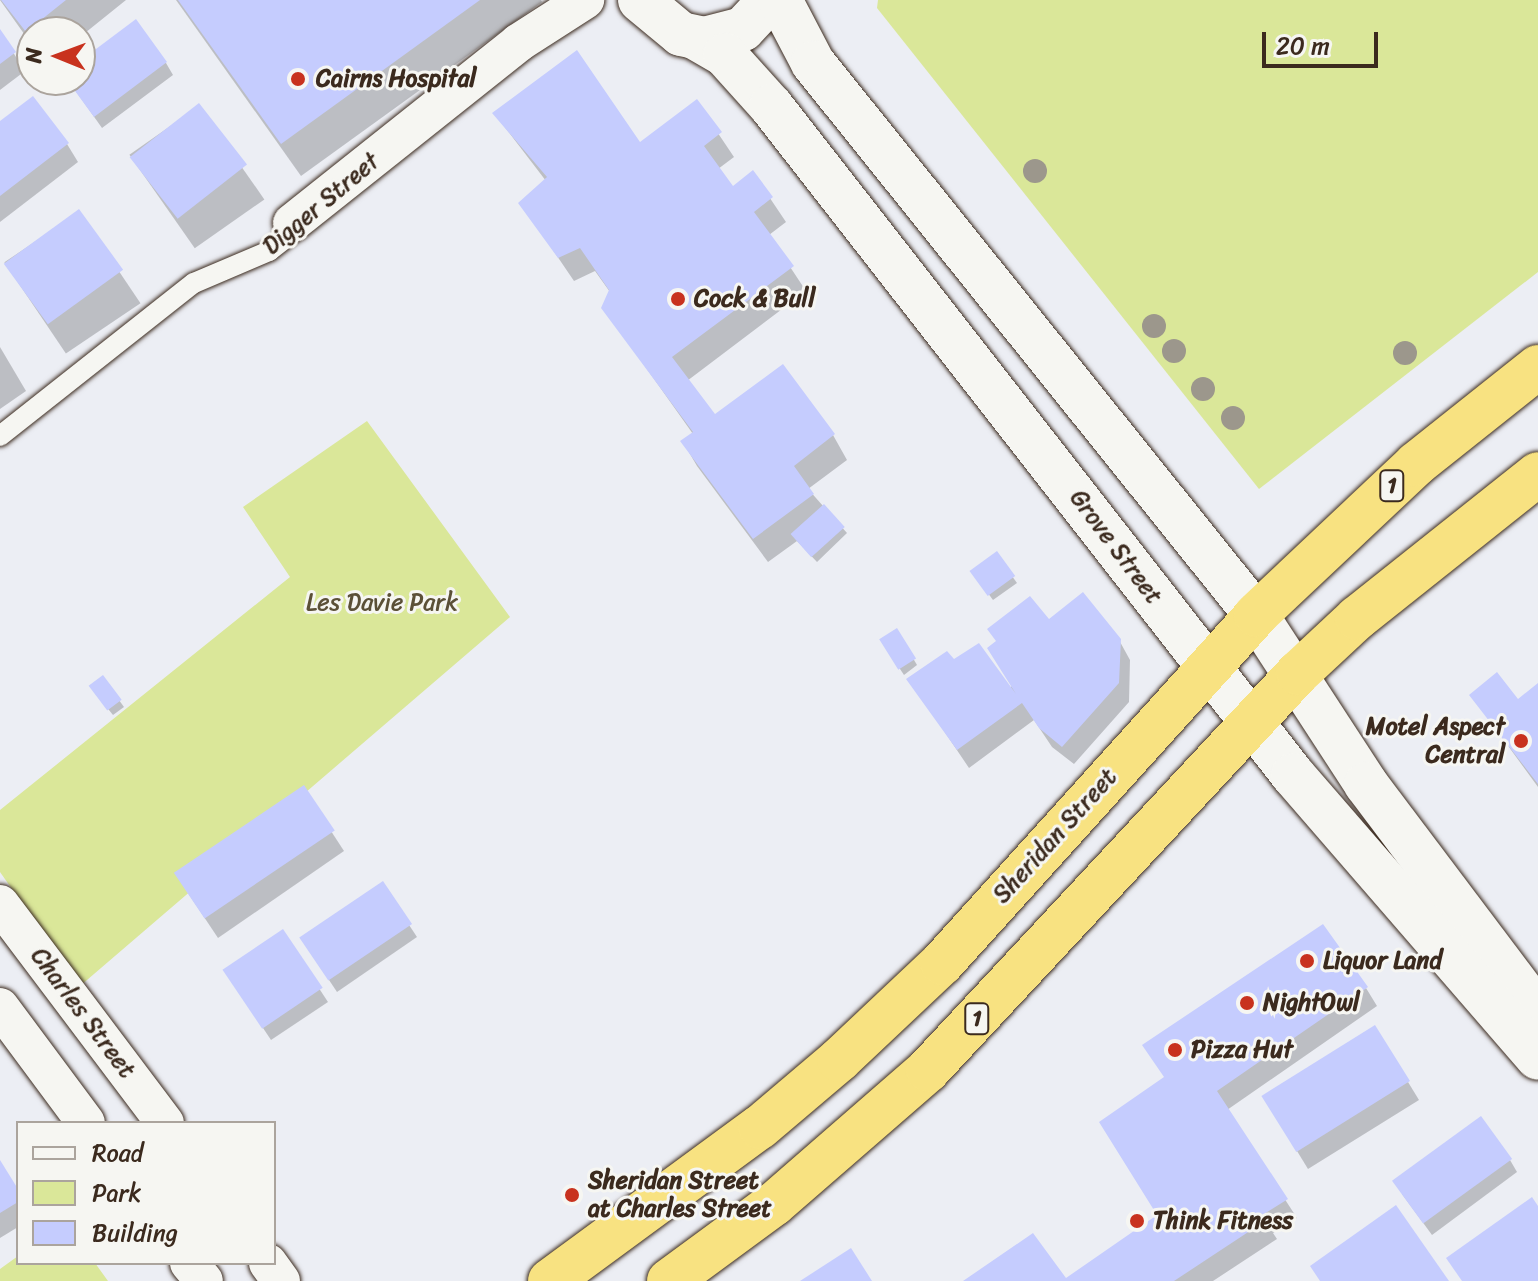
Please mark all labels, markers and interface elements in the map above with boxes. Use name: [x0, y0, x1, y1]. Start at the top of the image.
north arrow: [16, 16, 96, 96]
scale bar: [1266, 16, 1382, 66]
text: 20 m: [1276, 25, 1330, 67]
text: N: [14, 48, 53, 64]
place label: Cairns Hospital: [316, 65, 477, 93]
marker: Cairns Hospital: [287, 68, 309, 90]
street label: Digger Street: [257, 147, 385, 261]
place label: Cock & Bull: [694, 285, 815, 313]
marker: Cock & Bull: [669, 290, 687, 308]
road number: 1: [1378, 468, 1406, 504]
street label: Grove Street: [1063, 484, 1169, 610]
park label: Les Davie Park: [306, 589, 458, 617]
place label: Motel Aspect Central: [1363, 713, 1505, 769]
marker: Motel Aspect Central: [1512, 732, 1530, 750]
street label: Sheridan Street: [987, 763, 1123, 909]
street label: Charles Street: [25, 942, 141, 1084]
place label: Liquor Land: [1323, 947, 1442, 975]
marker: Liquor Land: [1298, 952, 1316, 970]
place label: NightOwl: [1263, 989, 1360, 1017]
marker: NightOwl: [1238, 994, 1256, 1012]
road number: 1: [963, 1001, 991, 1037]
place label: Pizza Hut: [1191, 1036, 1294, 1064]
marker: Pizza Hut: [1166, 1041, 1184, 1059]
legend: [16, 1121, 276, 1265]
text: Road: [92, 1132, 143, 1174]
place label: Sheridan Street at Charles Street: [588, 1167, 772, 1223]
text: Park: [92, 1172, 141, 1214]
marker: Sheridan Street at Charles Street: [563, 1186, 581, 1204]
place label: Think Fitness: [1153, 1207, 1294, 1235]
text: Building: [92, 1212, 178, 1254]
marker: Think Fitness: [1128, 1212, 1146, 1230]

